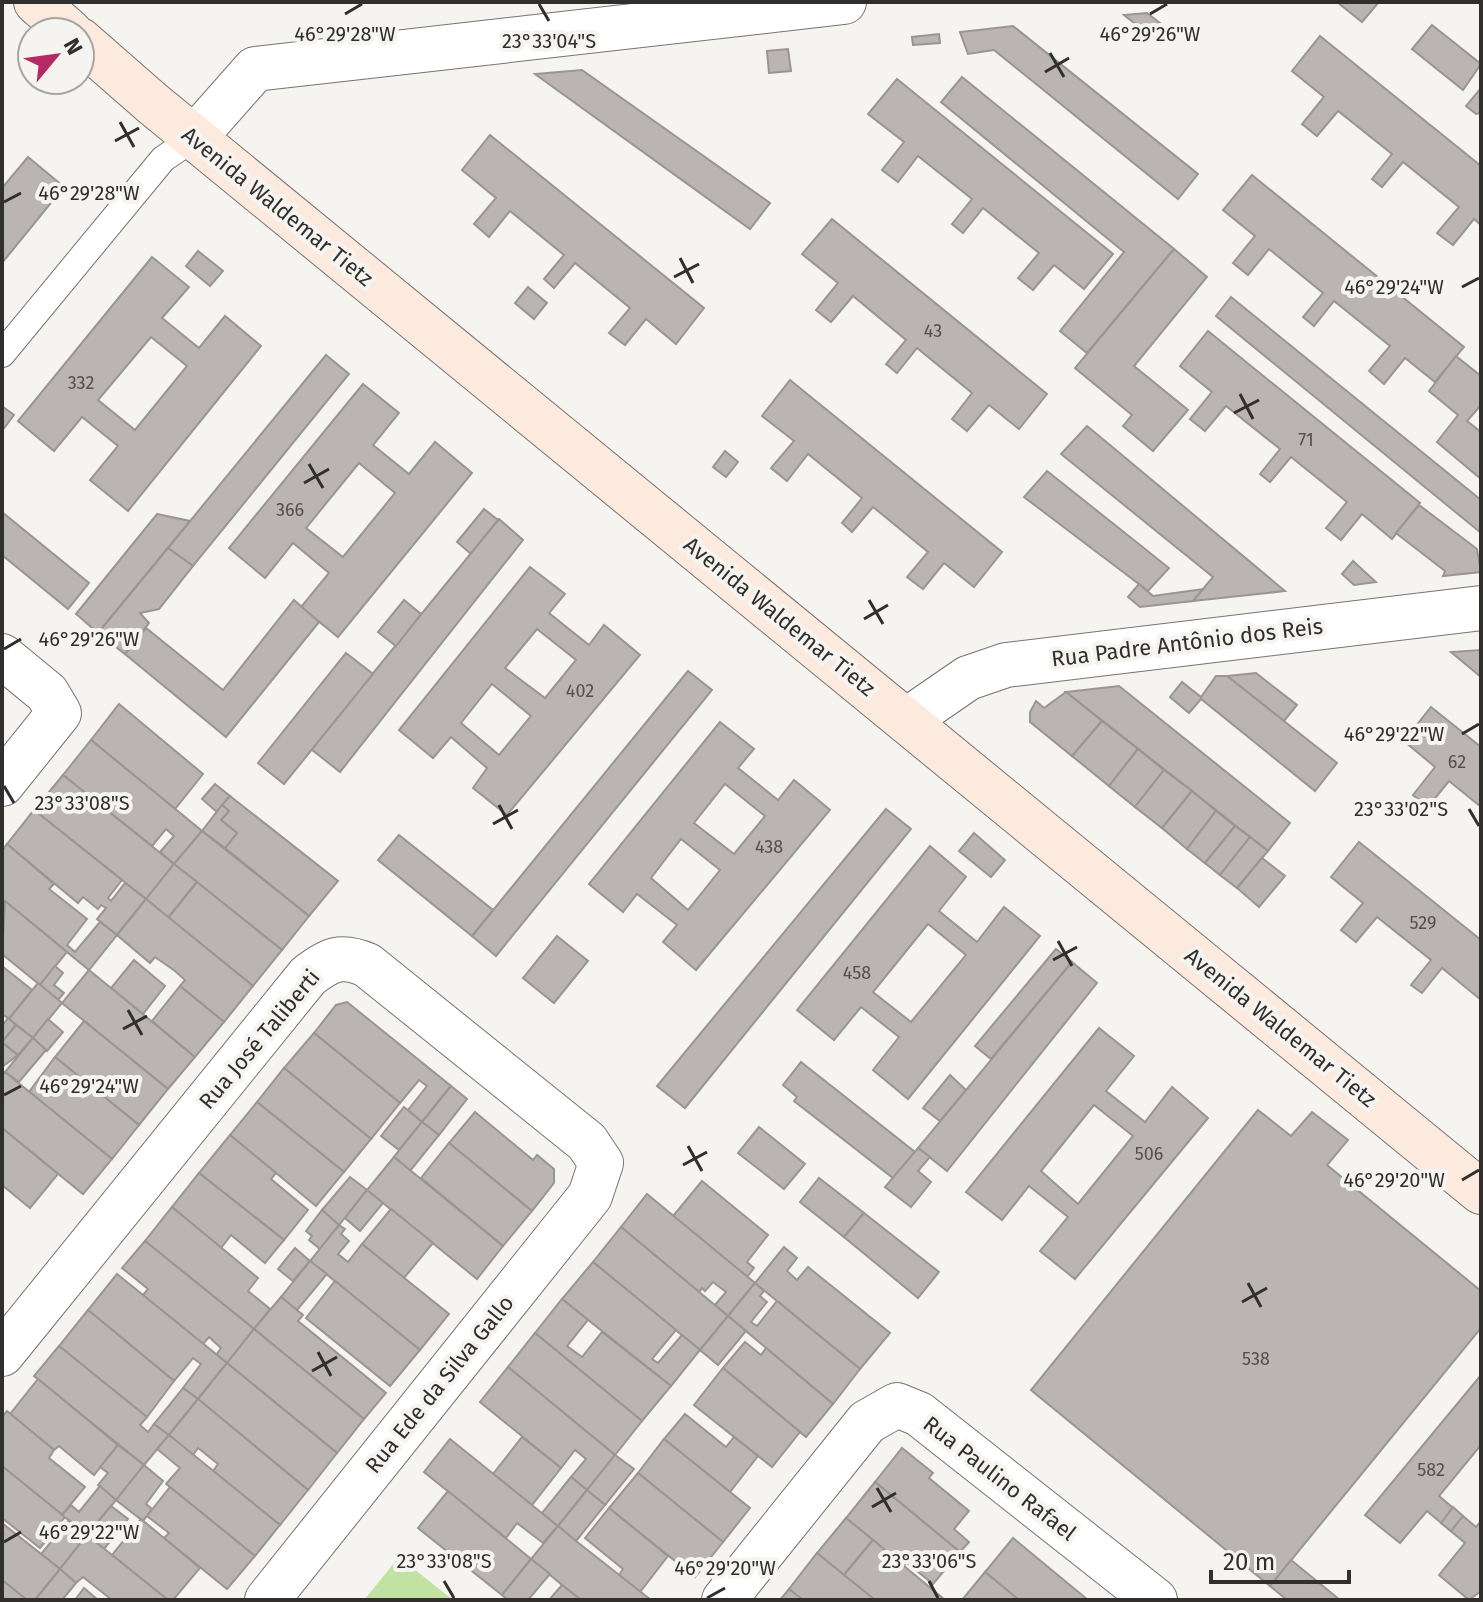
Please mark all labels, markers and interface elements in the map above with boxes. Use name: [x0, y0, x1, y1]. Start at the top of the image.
north arrow: [16, 16, 96, 96]
text: 46°29'28"W: [294, 22, 396, 46]
text: 46°29'26"W: [1100, 22, 1201, 46]
text: 23°33'04"S: [502, 29, 596, 53]
text: N: [58, 34, 88, 59]
street label: Avenida Waldemar Tietz: [177, 121, 379, 292]
text: 46°29'28"W: [38, 181, 140, 205]
text: 46°29'24"W: [1344, 275, 1444, 299]
house number: 43: [924, 320, 942, 342]
house number: 332: [68, 372, 94, 394]
house number: 71: [1298, 429, 1314, 451]
house number: 366: [276, 499, 304, 521]
street label: Avenida Waldemar Tietz: [679, 531, 881, 702]
street label: Rua Padre Antônio dos Reis: [1050, 612, 1324, 673]
text: 46°29'26"W: [39, 627, 140, 651]
house number: 402: [566, 680, 594, 702]
text: 46°29'22"W: [1344, 722, 1445, 746]
house number: 62: [1448, 751, 1466, 773]
text: 23°33'08"S: [34, 791, 130, 815]
text: 23°33'02"S: [1354, 797, 1448, 821]
house number: 438: [755, 836, 783, 858]
house number: 529: [1410, 912, 1436, 934]
street label: Avenida Waldemar Tietz: [1180, 942, 1382, 1113]
house number: 458: [843, 962, 871, 984]
street label: Rua José Taliberti: [193, 964, 326, 1115]
text: 46°29'24"W: [39, 1074, 139, 1098]
house number: 506: [1135, 1143, 1163, 1165]
text: 46°29'20"W: [1343, 1168, 1445, 1192]
street label: Rua Ede da Silva Gallo: [359, 1290, 519, 1479]
house number: 538: [1242, 1348, 1270, 1370]
street label: Rua Paulino Rafael: [918, 1410, 1082, 1547]
house number: 582: [1417, 1459, 1445, 1481]
text: 46°29'22"W: [39, 1520, 140, 1544]
scale bar: [1211, 1534, 1349, 1584]
text: 20 m: [1223, 1548, 1275, 1576]
text: 23°33'08"S: [396, 1549, 492, 1573]
text: 23°33'06"S: [882, 1549, 976, 1573]
text: 46°29'20"W: [674, 1556, 776, 1580]

